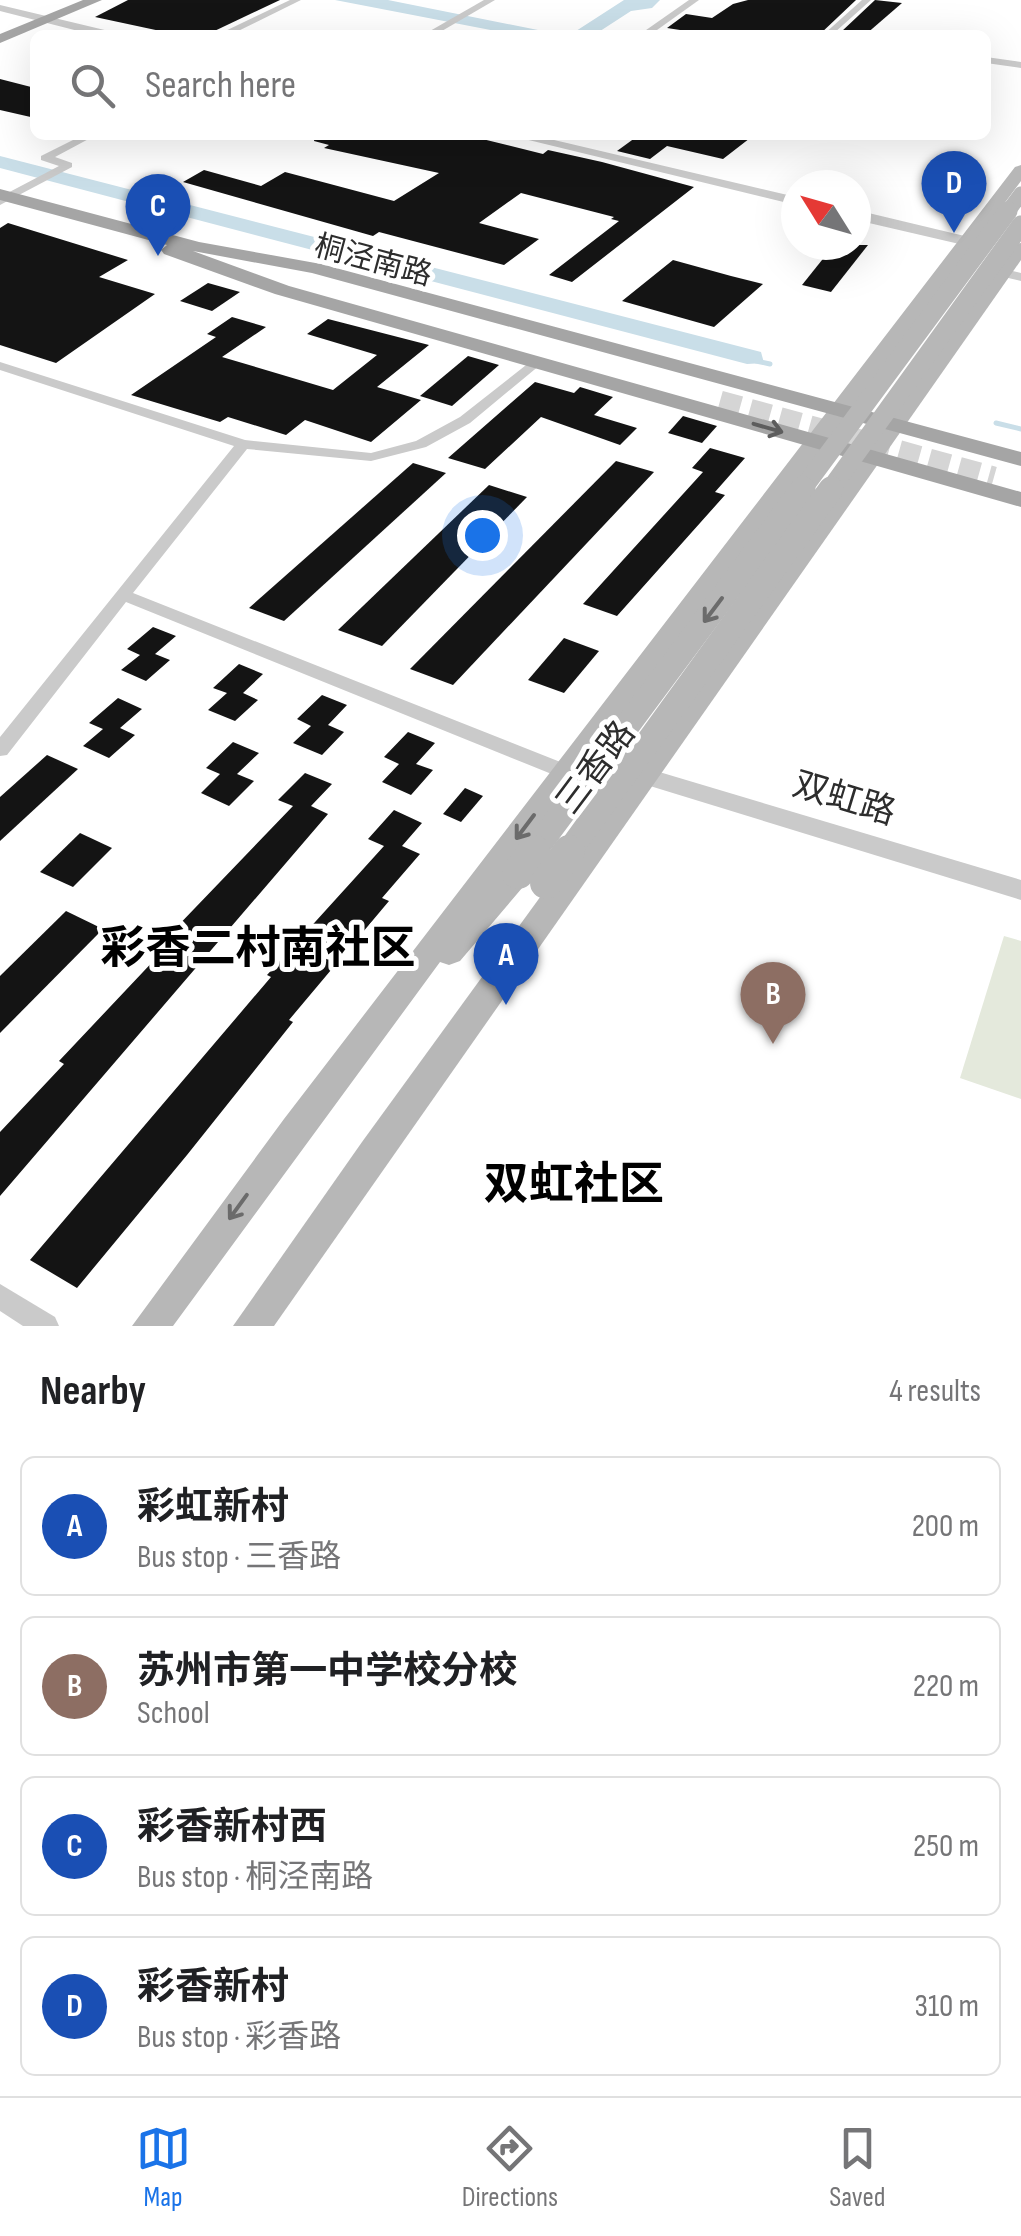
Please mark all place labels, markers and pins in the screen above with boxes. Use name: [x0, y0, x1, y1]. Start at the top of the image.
pin: D: [922, 150, 986, 233]
pin: C: [126, 174, 190, 256]
pin: A: [474, 922, 538, 1005]
pin: B: [740, 962, 806, 1044]

